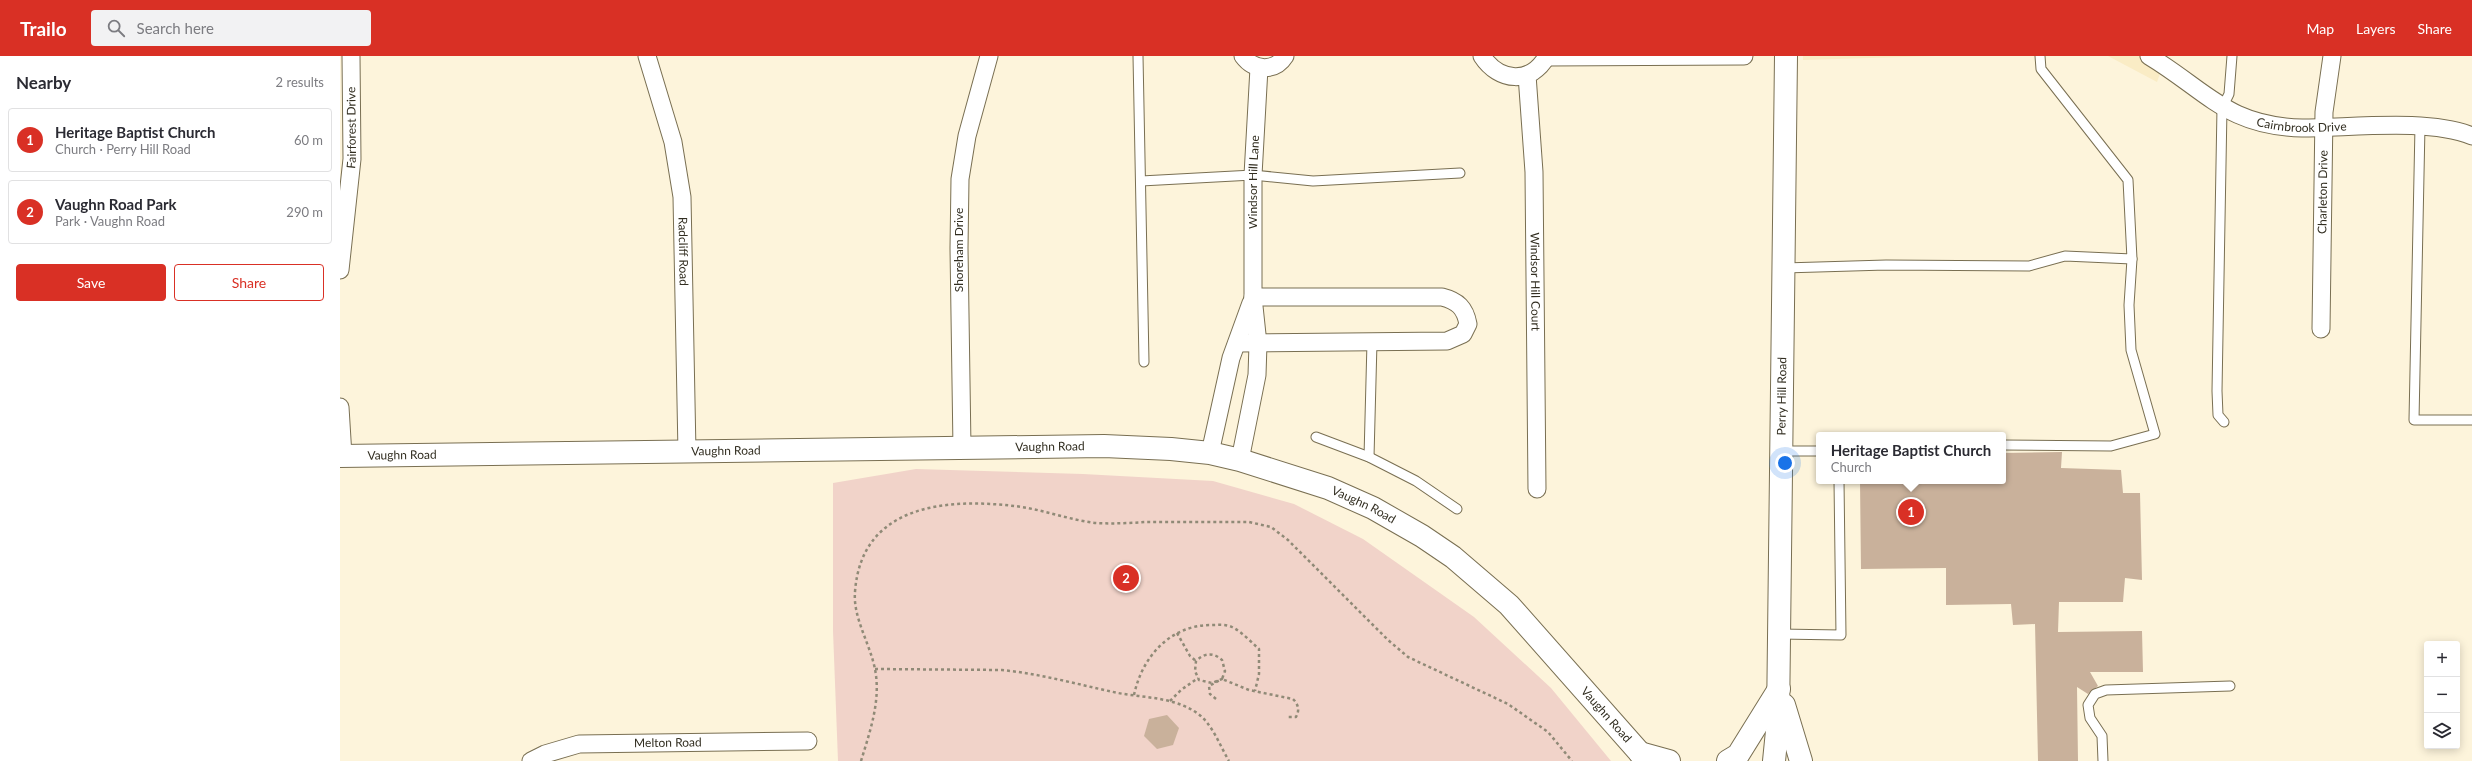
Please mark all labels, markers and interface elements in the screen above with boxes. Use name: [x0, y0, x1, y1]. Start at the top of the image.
search box: [91, 10, 371, 46]
text: Trailo: [20, 17, 67, 40]
icon: search: [105, 17, 127, 39]
text: Search here: [137, 19, 214, 37]
text: Map: [2306, 20, 2334, 37]
text: Layers: [2356, 20, 2396, 37]
text: Share: [2418, 20, 2452, 37]
text: Nearby: [16, 72, 71, 93]
text: 2 results: [276, 74, 324, 90]
street label: Fairforest Drive: [343, 87, 359, 169]
street label: Cairnbrook Drive: [2255, 114, 2347, 135]
text: Heritage Baptist Church: [55, 123, 216, 141]
text: 1: [26, 132, 34, 148]
text: 60 m: [294, 132, 323, 148]
street label: Windsor Hill Lane: [1245, 135, 1262, 229]
text: Church · Perry Hill Road: [55, 141, 191, 157]
street label: Charleton Drive: [2314, 150, 2330, 234]
text: Vaughn Road Park: [55, 195, 177, 213]
text: 2: [26, 204, 34, 220]
text: 290 m: [286, 204, 323, 220]
street label: Shoreham Drive: [951, 208, 966, 292]
text: Park · Vaughn Road: [55, 213, 165, 229]
street label: Radcliff Road: [675, 217, 692, 286]
street label: Windsor Hill Court: [1528, 232, 1544, 332]
button: Save: [16, 264, 166, 301]
button: Share: [174, 264, 324, 301]
street label: Perry Hill Road: [1773, 357, 1789, 435]
popup: [1816, 432, 2006, 484]
street label: Vaughn Road: [1015, 438, 1085, 454]
text: Heritage Baptist Church: [1831, 441, 1991, 459]
street label: Vaughn Road: [691, 442, 761, 458]
street label: Vaughn Road: [367, 447, 437, 463]
your location: [1775, 453, 1795, 473]
text: Church: [1831, 459, 1872, 475]
street label: Vaughn Road: [1330, 483, 1399, 526]
pin: 1: [1898, 497, 1924, 527]
pin: 2: [1113, 563, 1139, 593]
map controls: [2424, 641, 2460, 749]
button: +: [2424, 641, 2460, 677]
button: −: [2424, 677, 2460, 713]
street label: Vaughn Road: [1578, 684, 1635, 745]
button: layers: [2424, 713, 2460, 749]
street label: Melton Road: [634, 734, 702, 750]

